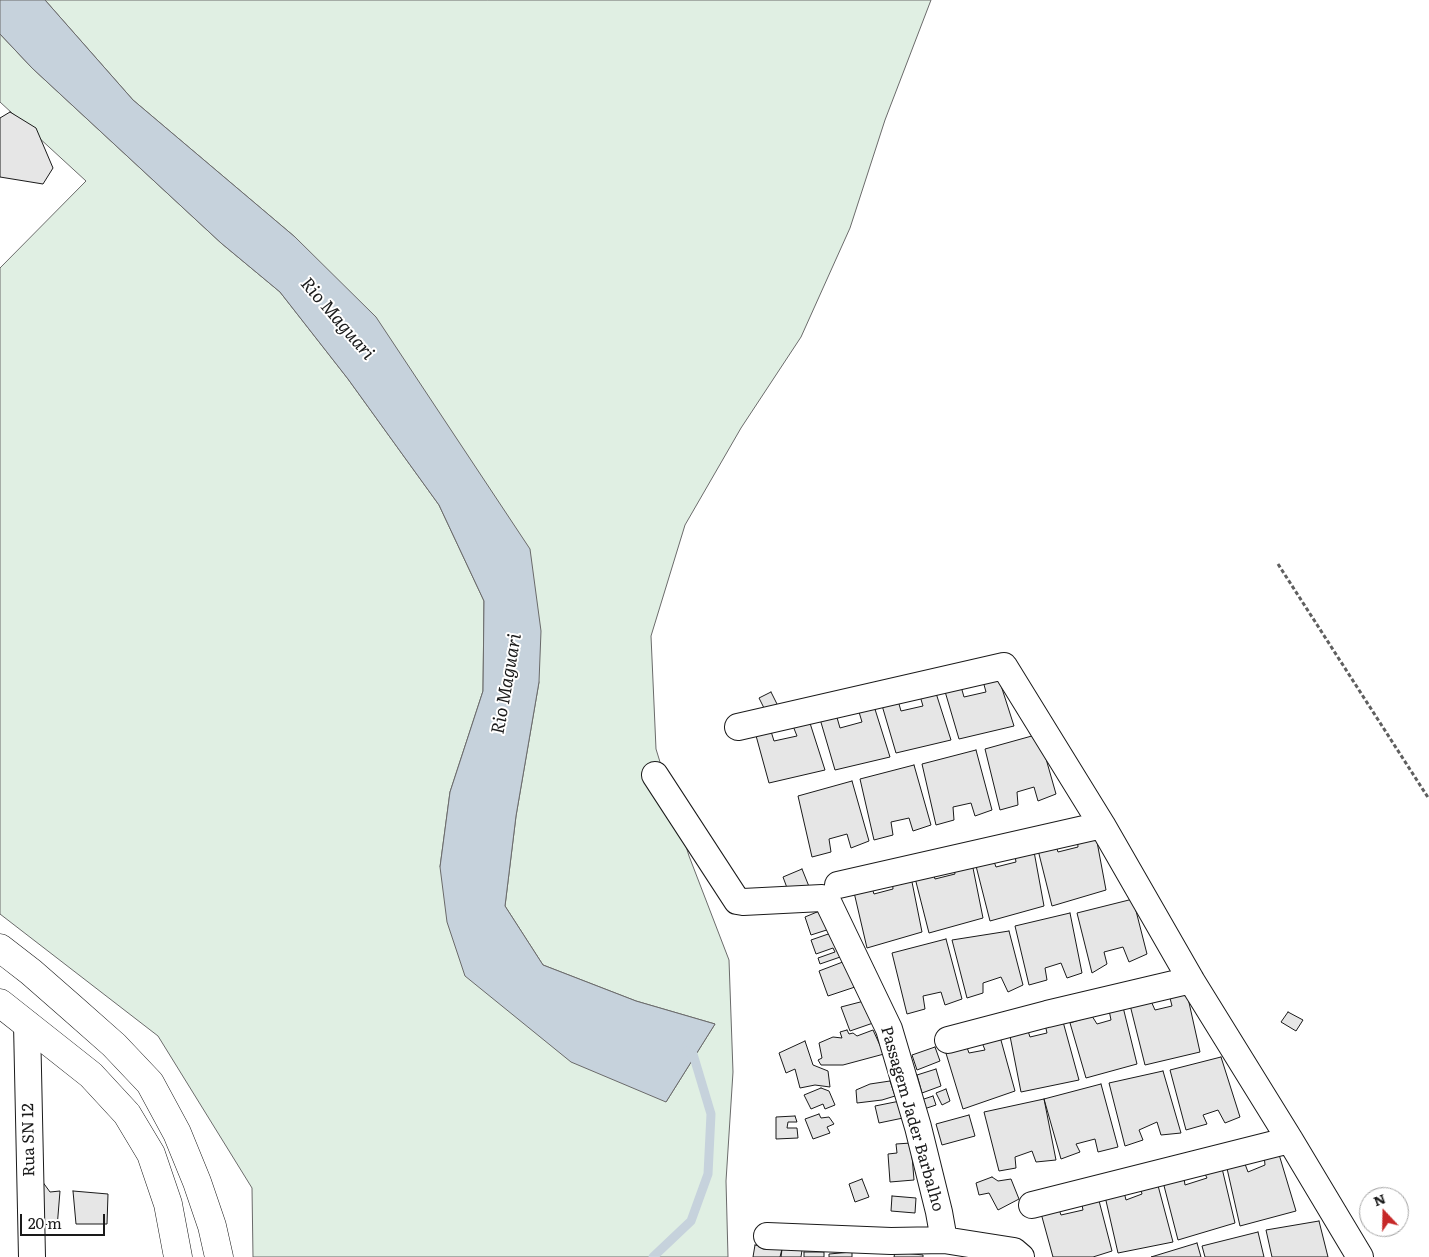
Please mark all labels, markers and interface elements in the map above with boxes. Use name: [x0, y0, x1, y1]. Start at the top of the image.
water label: Rio Maguari: [295, 274, 379, 364]
water label: Rio Maguari: [488, 632, 526, 736]
street label: Passagem Jader Barbalho: [876, 1024, 948, 1214]
street label: Rua SN 12: [19, 1103, 39, 1177]
north arrow: [1359, 1187, 1409, 1237]
text: N: [1370, 1187, 1388, 1210]
scale bar: [22, 1204, 108, 1236]
text: 20 m: [28, 1211, 62, 1234]

